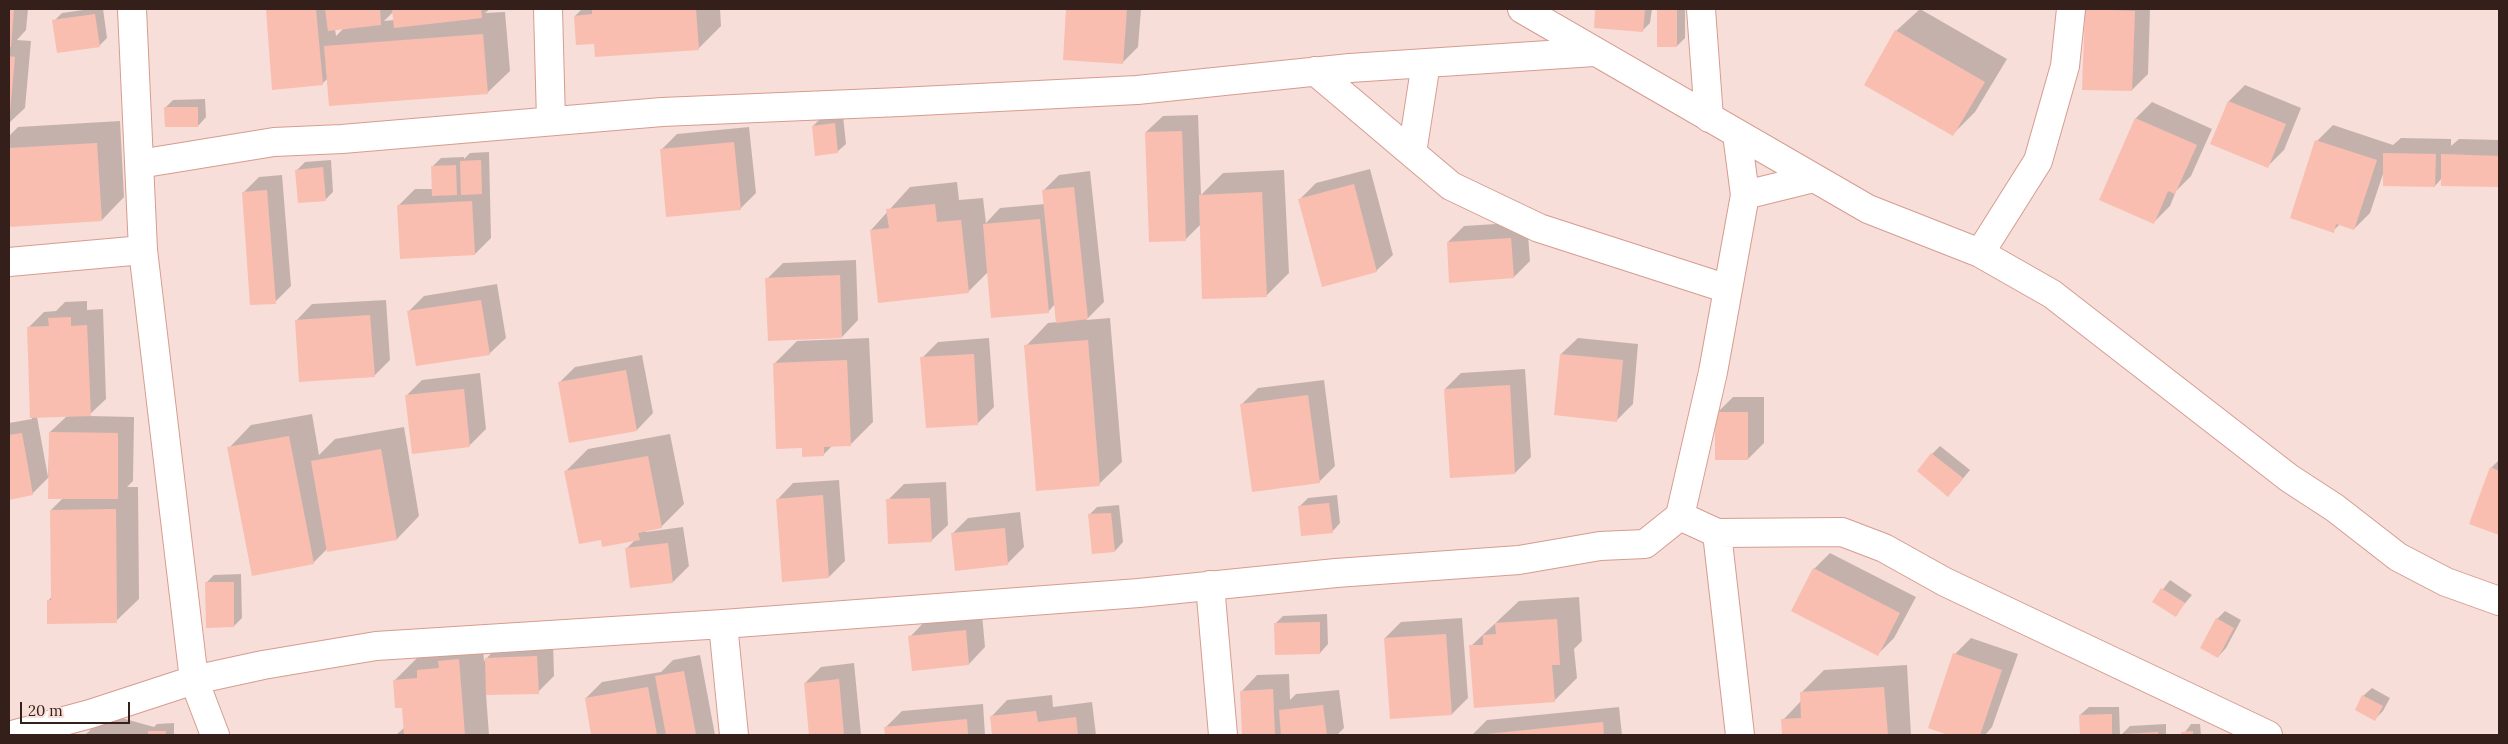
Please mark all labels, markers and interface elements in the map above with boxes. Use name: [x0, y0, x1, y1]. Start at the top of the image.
scale bar: [22, 692, 132, 724]
text: 20 m: [28, 701, 63, 720]

